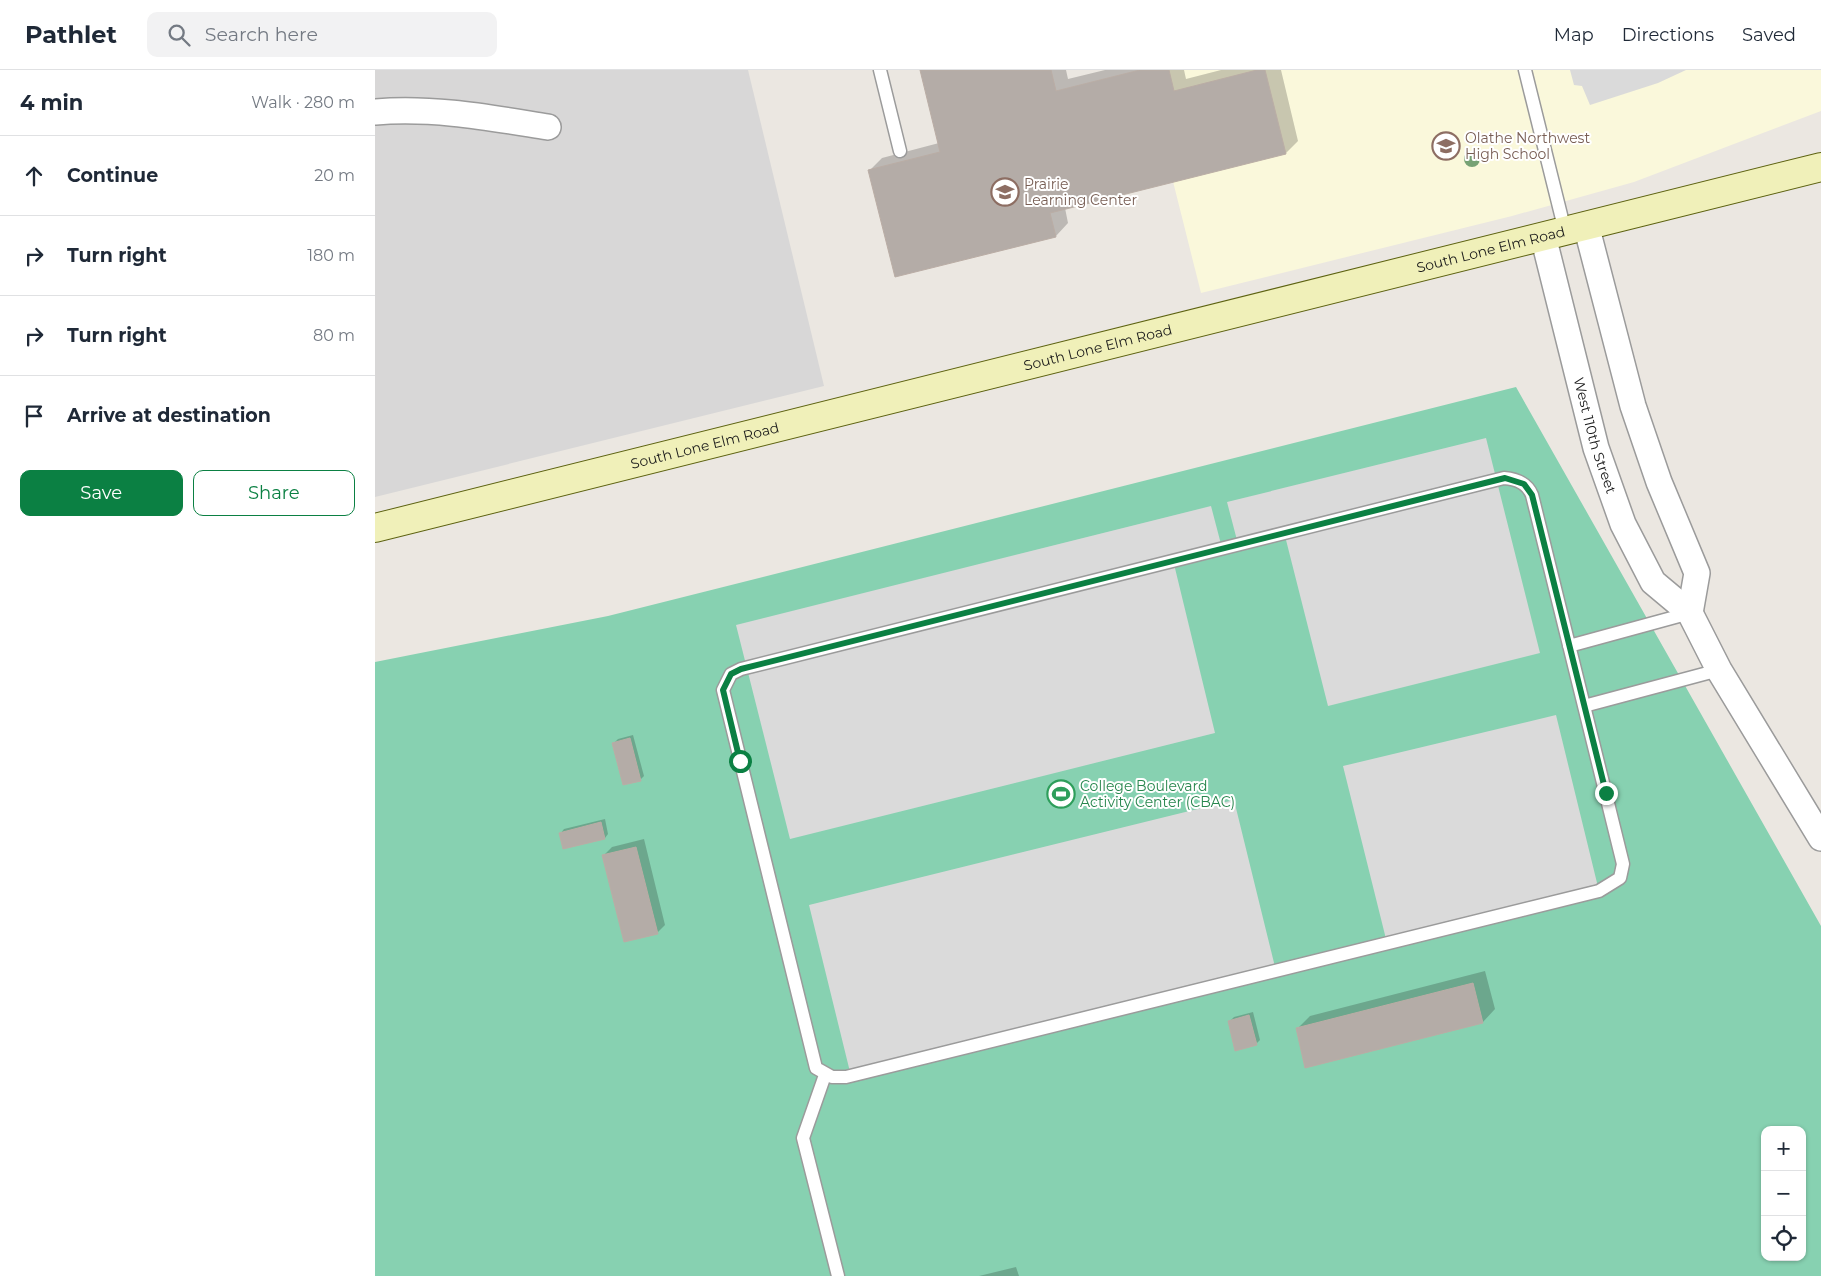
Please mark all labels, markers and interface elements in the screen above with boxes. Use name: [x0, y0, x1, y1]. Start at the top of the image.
search box: [147, 12, 497, 57]
text: Pathlet: [25, 20, 117, 49]
icon: search: [165, 21, 193, 49]
text: Search here: [205, 23, 318, 46]
text: Map: [1554, 24, 1594, 46]
text: Directions: [1622, 24, 1714, 46]
text: Saved: [1742, 24, 1796, 46]
text: 4 min: [20, 90, 83, 115]
text: Walk · 280 m: [251, 93, 355, 112]
place label: Olathe Northwest High School: [1465, 129, 1590, 163]
school or university icon: Olathe Northwest High School: [1431, 131, 1461, 161]
icon: ahead: [20, 162, 48, 190]
text: Continue: [67, 164, 158, 187]
text: 20 m: [314, 166, 355, 185]
place label: Prairie Learning Center: [1024, 175, 1138, 209]
school or university icon: Prairie Learning Center: [990, 177, 1020, 207]
street label: South Lone Elm Road: [1415, 222, 1567, 277]
icon: right: [20, 242, 48, 270]
text: Turn right: [67, 244, 167, 267]
text: 180 m: [307, 246, 355, 265]
street label: South Lone Elm Road: [1022, 320, 1174, 375]
icon: right: [20, 322, 48, 350]
text: Turn right: [67, 324, 167, 347]
text: 80 m: [313, 326, 355, 345]
street label: West 110th Street: [1570, 375, 1621, 496]
icon: arrive: [20, 402, 48, 430]
text: Arrive at destination: [67, 404, 271, 427]
street label: South Lone Elm Road: [629, 418, 781, 473]
button: Save: [20, 470, 183, 516]
button: Share: [193, 470, 355, 516]
route start: [729, 750, 752, 773]
place label: College Boulevard Activity Center (CBAC): [1080, 777, 1235, 811]
sports icon: College Boulevard Activity Center (CBAC): [1046, 779, 1076, 809]
route end: [1595, 782, 1618, 805]
map controls: [1761, 1126, 1806, 1261]
button: +: [1761, 1126, 1806, 1171]
button: −: [1761, 1171, 1806, 1216]
button: locate: [1761, 1216, 1806, 1261]

